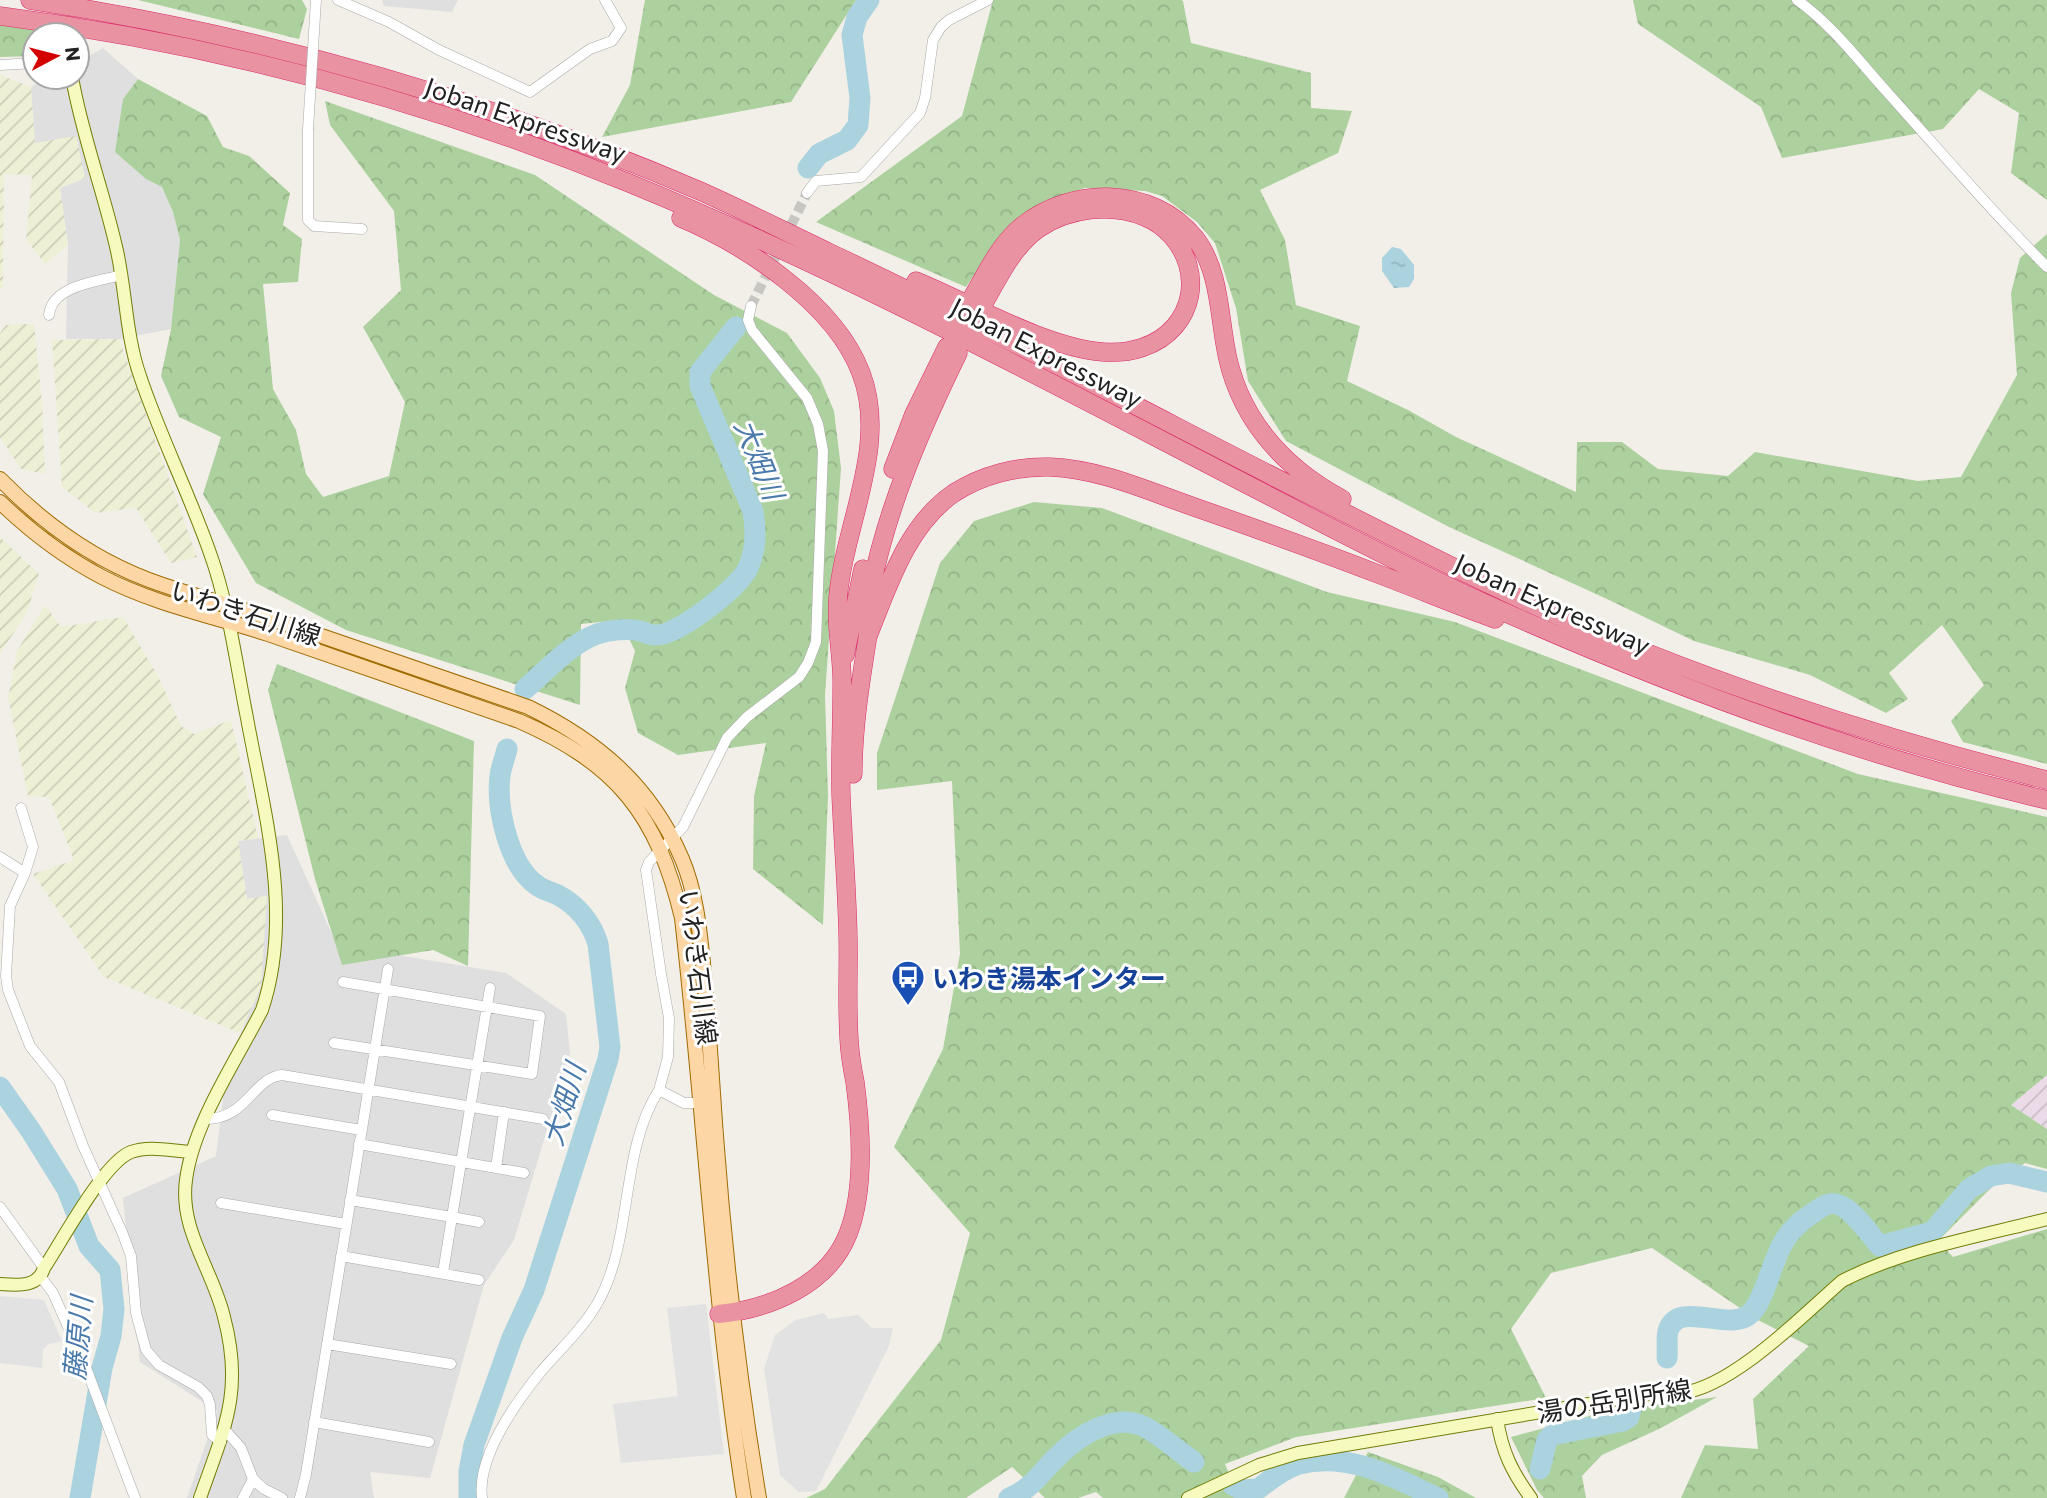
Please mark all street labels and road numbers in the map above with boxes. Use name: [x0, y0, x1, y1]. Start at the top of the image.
street label: Joban Expressway: [421, 70, 631, 168]
street label: Joban Expressway: [946, 290, 1148, 414]
street label: Joban Expressway: [1450, 546, 1656, 660]
street label: いわき石川線: [167, 573, 325, 651]
street label: いわき石川線: [674, 888, 724, 1046]
street label: 湯の岳別所線: [1535, 1372, 1693, 1428]

